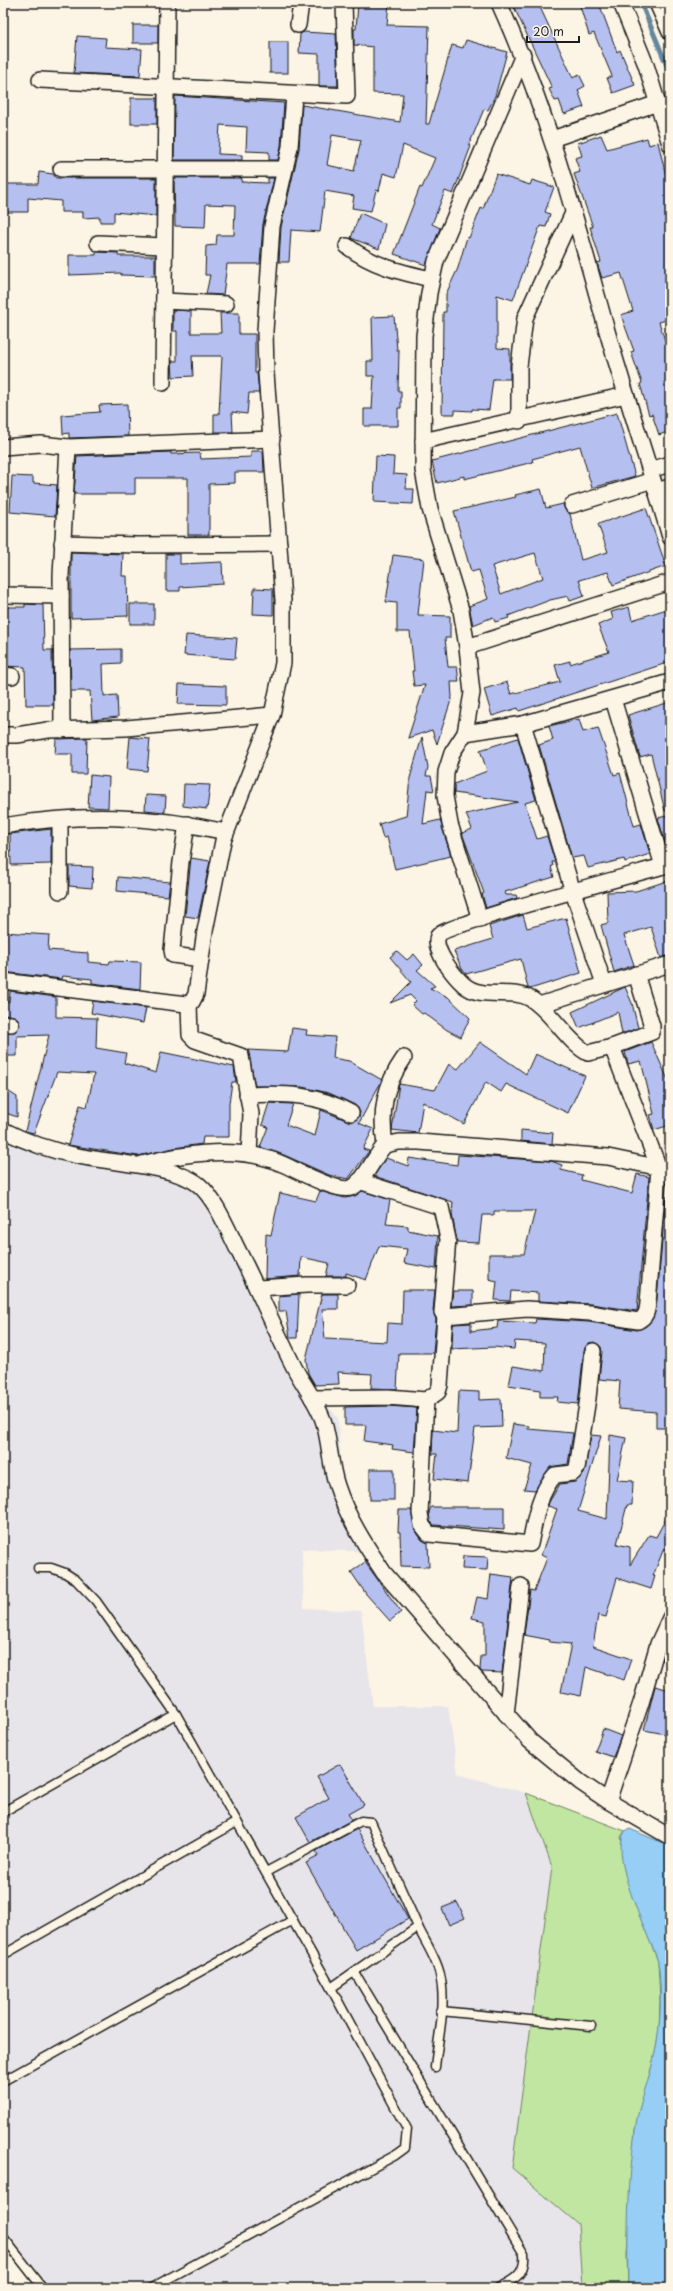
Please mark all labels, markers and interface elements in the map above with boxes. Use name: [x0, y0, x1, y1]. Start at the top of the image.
scale bar: [527, 18, 579, 44]
text: 20 m: [533, 22, 564, 40]

